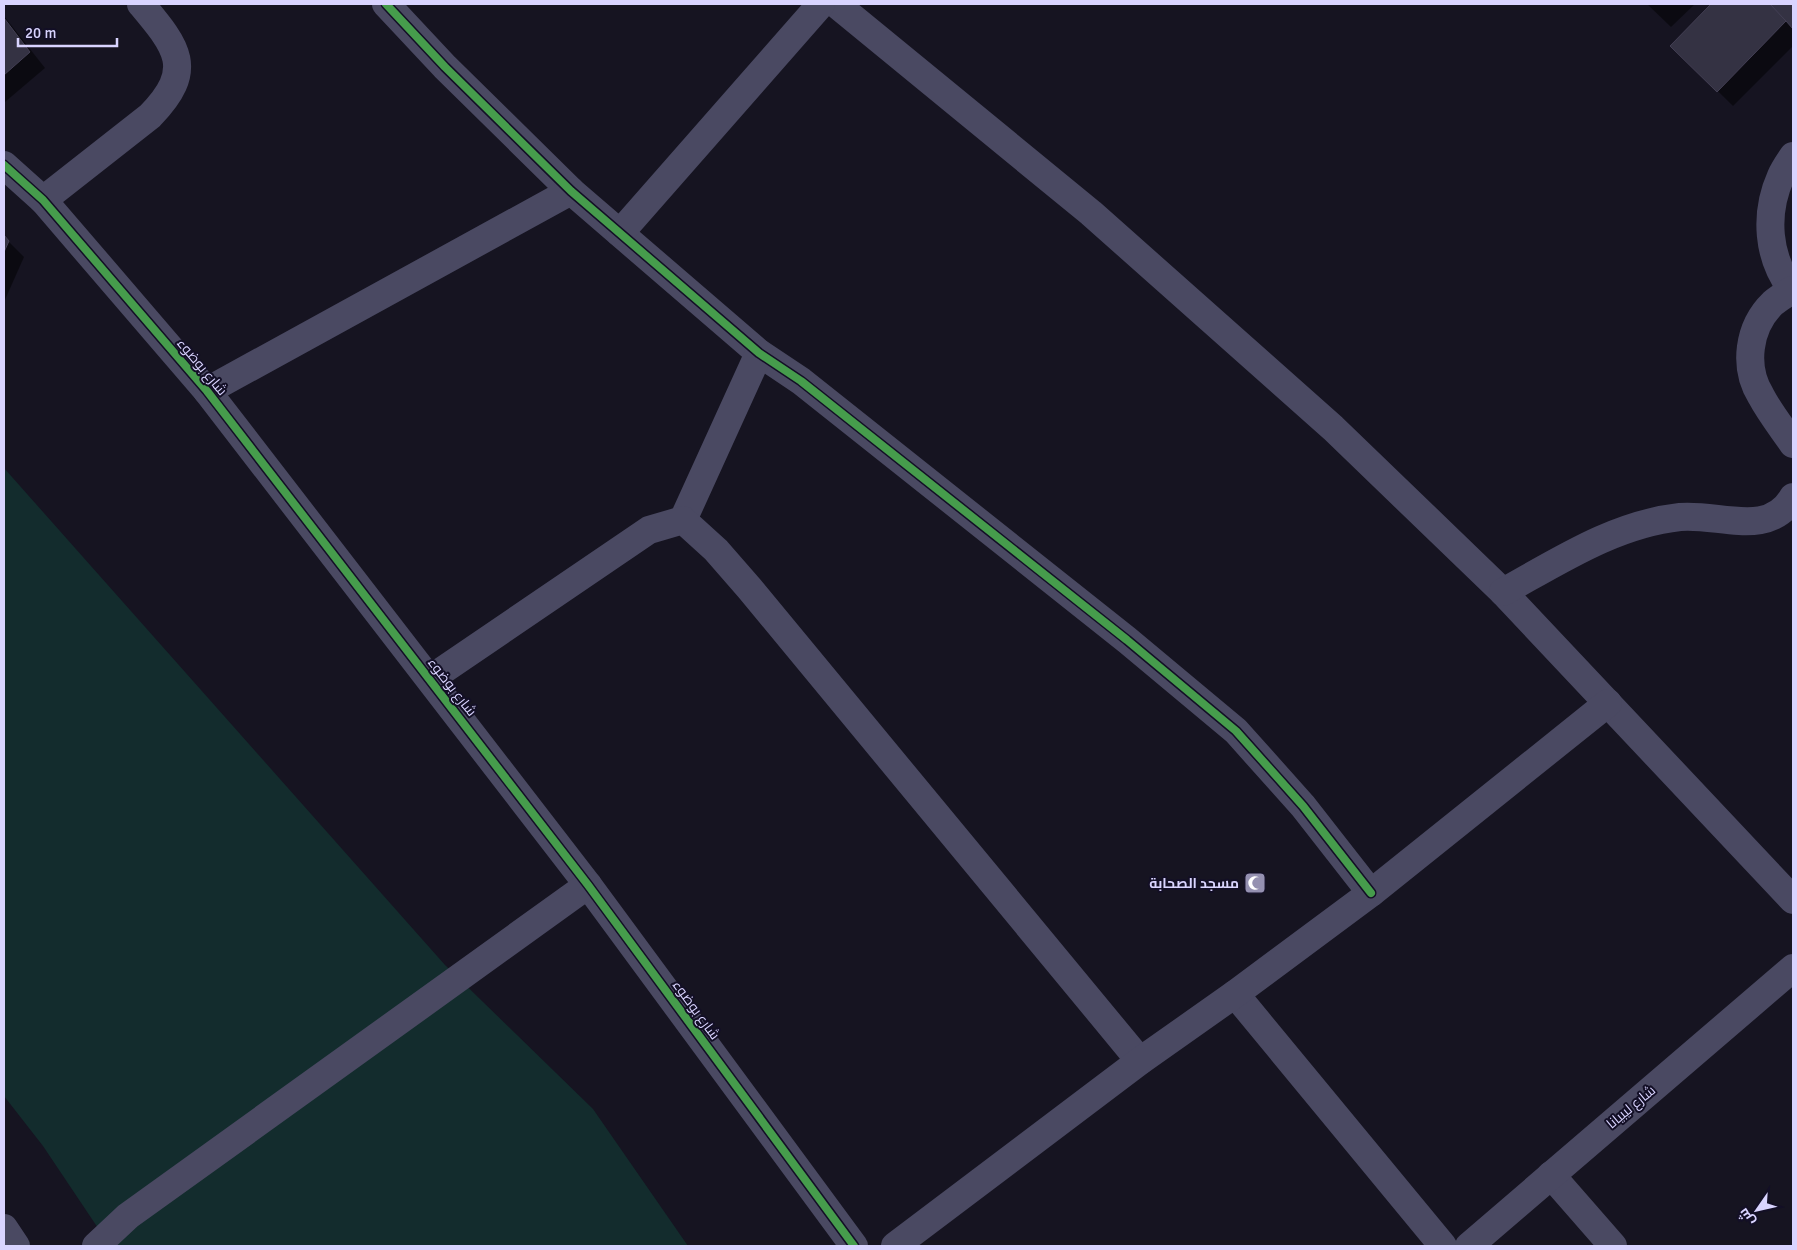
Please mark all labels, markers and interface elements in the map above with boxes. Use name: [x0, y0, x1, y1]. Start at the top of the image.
scale bar: [18, 15, 116, 47]
text: 20 m: [25, 24, 56, 42]
street label: شارع بوضوء: [173, 335, 231, 399]
street label: شارع بوضوء: [424, 654, 480, 720]
mosque icon: مسجد الصحابة: [1243, 871, 1267, 895]
place label: مسجد الصحابة: [1149, 875, 1239, 892]
street label: شارع بوضوء: [669, 977, 723, 1043]
street label: شارع ليبيانا: [1603, 1082, 1659, 1132]
north arrow: [1732, 1185, 1782, 1235]
text: ش: [1735, 1205, 1759, 1229]

